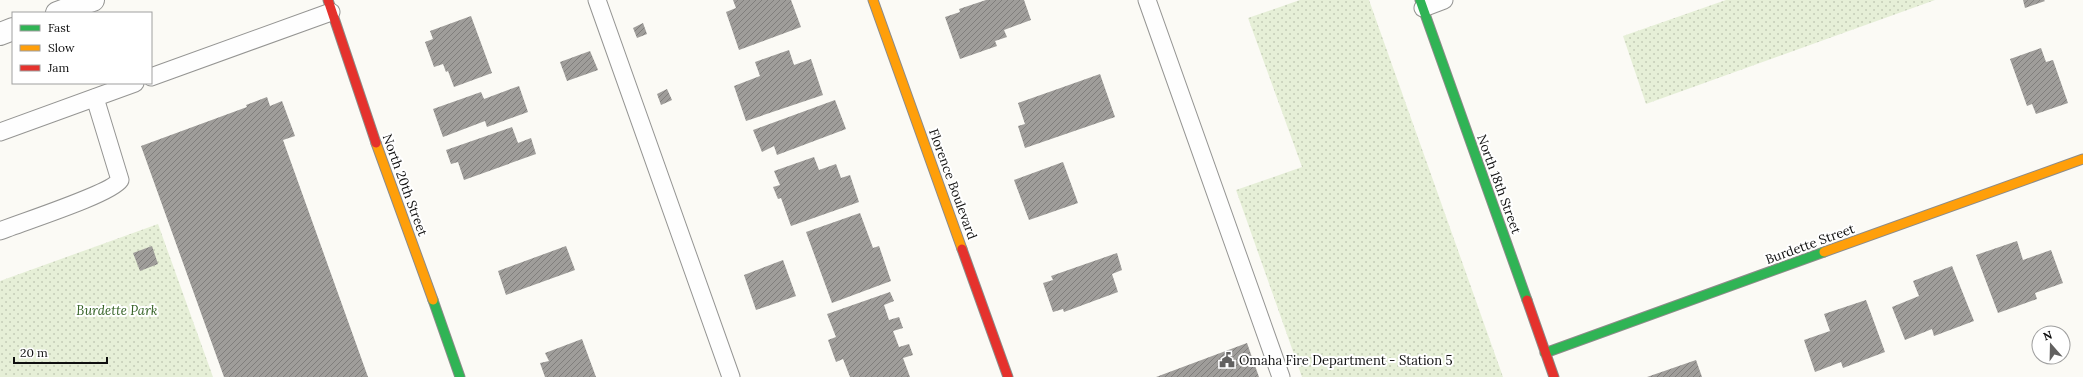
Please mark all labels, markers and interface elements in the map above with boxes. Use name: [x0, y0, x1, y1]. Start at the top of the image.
legend: [12, 12, 152, 84]
text: Fast: [48, 20, 71, 35]
text: Slow: [48, 40, 75, 55]
text: Jam: [47, 60, 69, 75]
street label: Florence Boulevard: [925, 126, 981, 242]
street label: North 20th Street: [379, 132, 431, 238]
street label: North 18th Street: [1473, 132, 1525, 236]
street label: Burdette Street: [1763, 220, 1857, 268]
park label: Burdette Park: [76, 302, 158, 319]
north arrow: [2031, 325, 2071, 365]
text: N: [2041, 327, 2054, 344]
scale bar: [14, 339, 107, 365]
text: 20 m: [20, 345, 48, 360]
public building icon: Omaha Fire Department - Station 5: [1218, 351, 1236, 369]
place label: Omaha Fire Department - Station 5: [1239, 352, 1453, 369]

